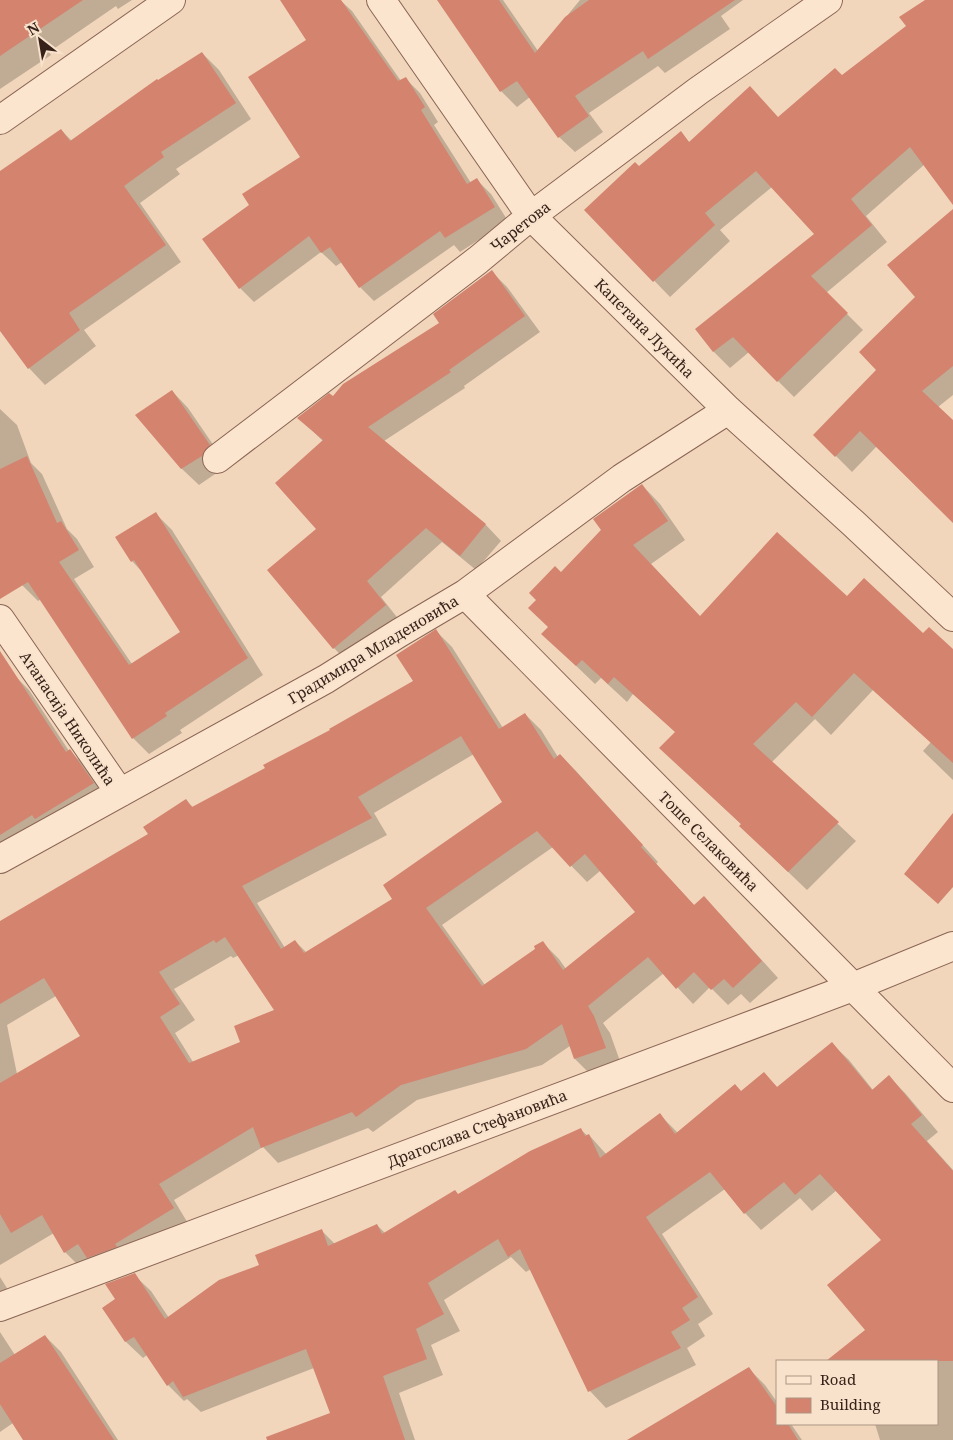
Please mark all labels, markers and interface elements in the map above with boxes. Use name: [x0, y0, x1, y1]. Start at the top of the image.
north arrow: [15, 15, 65, 65]
text: N: [23, 17, 43, 39]
street label: Чаретова: [486, 196, 554, 256]
street label: Капетана Лукића: [591, 274, 699, 382]
street label: Градимира Младеновића: [284, 590, 462, 708]
street label: Атанасија Николића: [16, 647, 120, 789]
street label: Тоше Селаковића: [655, 787, 763, 895]
street label: Драгослава Стефановића: [384, 1084, 570, 1172]
legend: [776, 1360, 938, 1425]
text: Road: [820, 1369, 856, 1389]
text: Building: [820, 1394, 881, 1414]

